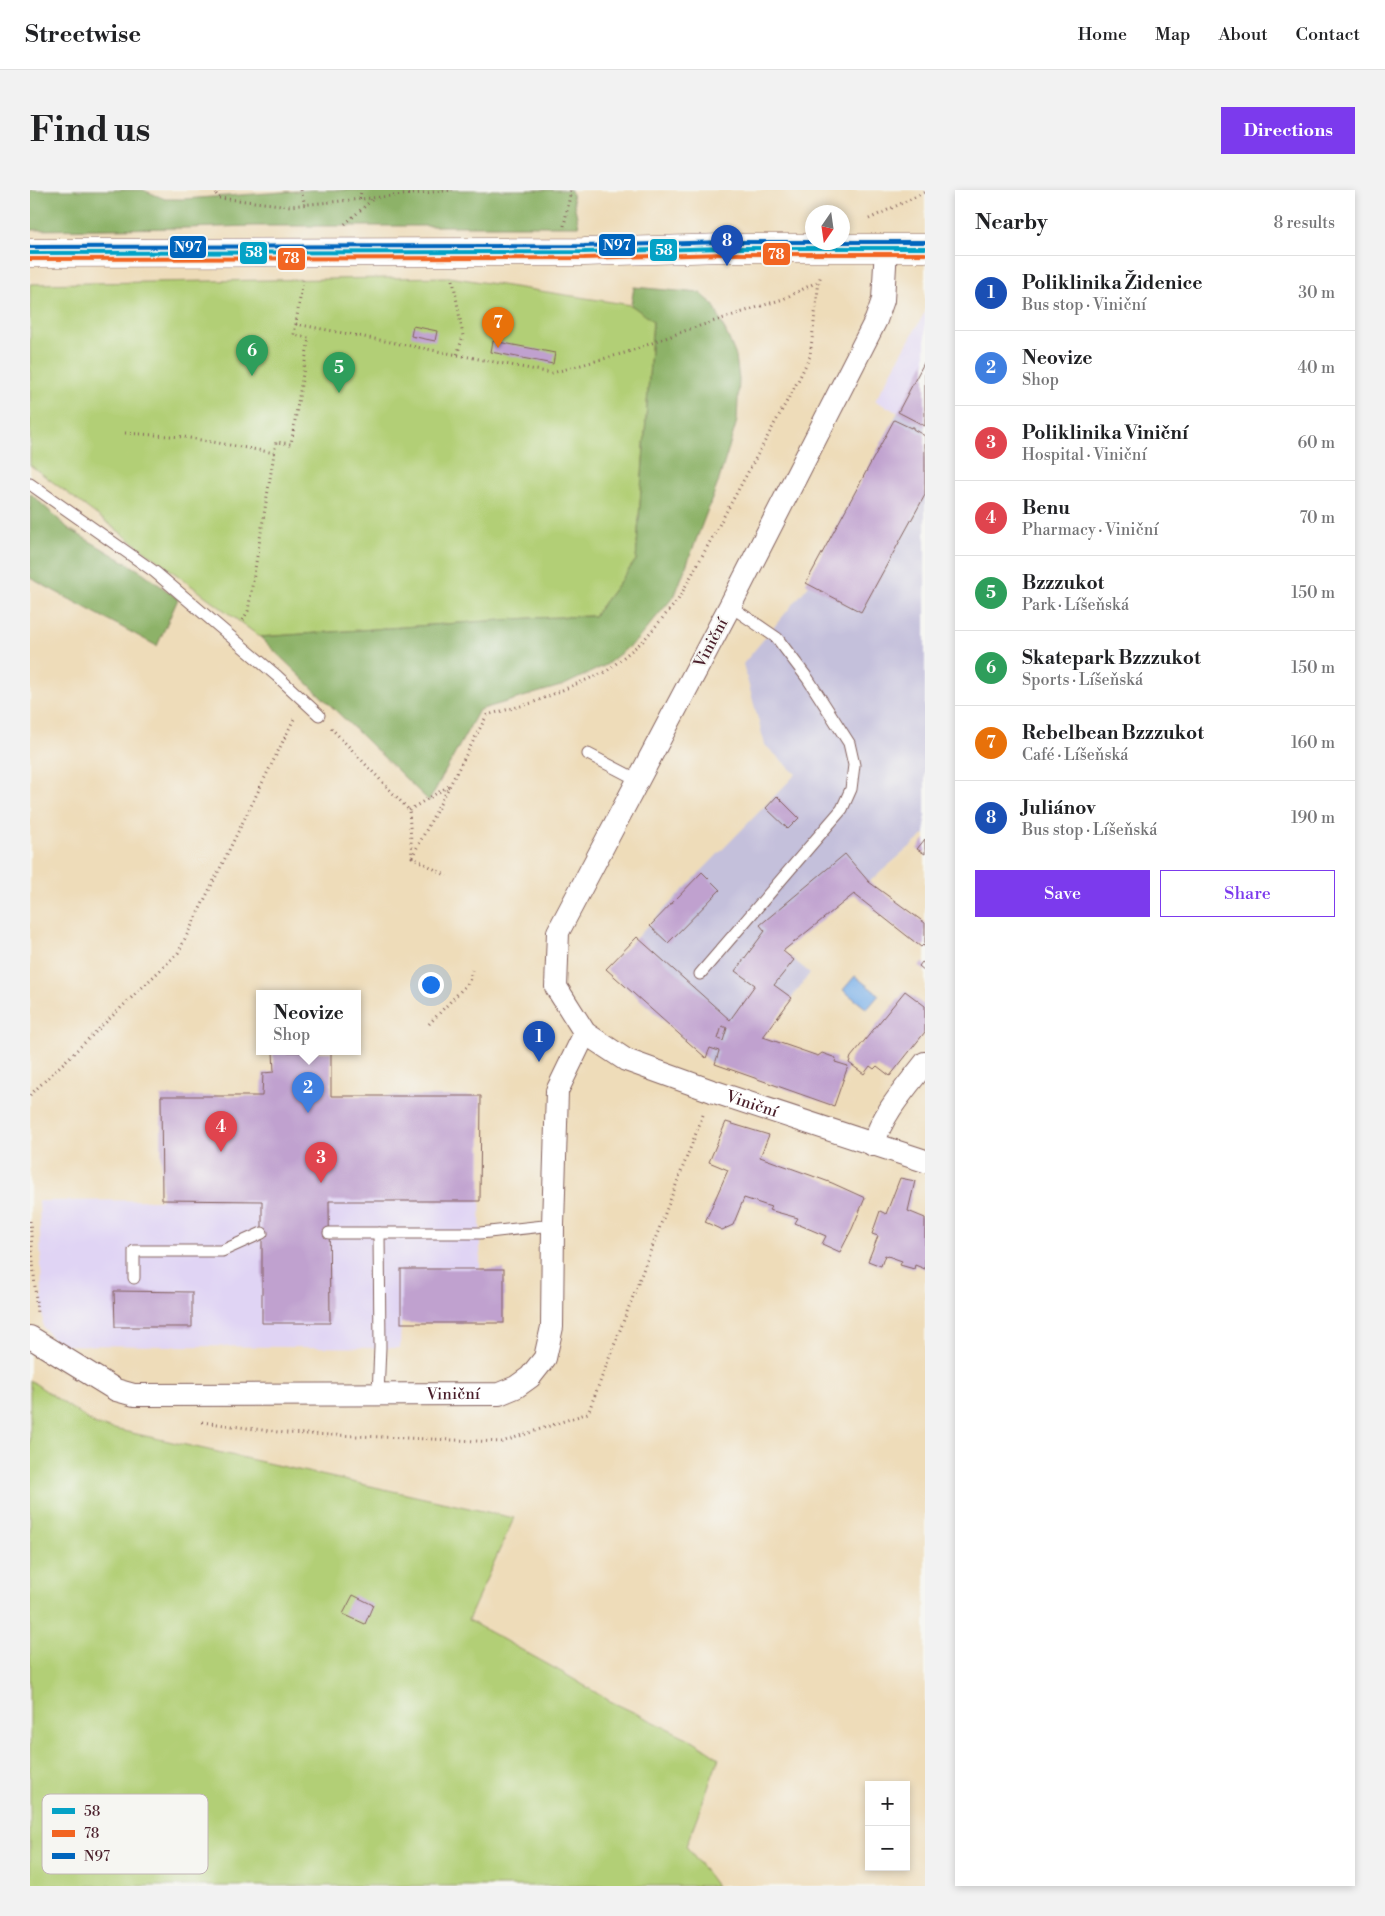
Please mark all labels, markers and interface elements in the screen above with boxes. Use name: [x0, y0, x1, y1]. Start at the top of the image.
text: Streetwise: [25, 20, 141, 50]
text: Home: [1078, 23, 1127, 46]
text: Map: [1155, 23, 1191, 46]
text: About: [1219, 23, 1268, 46]
text: Contact: [1296, 23, 1360, 46]
button: Directions: [1221, 107, 1355, 154]
text: Find us: [30, 109, 150, 152]
north arrow: [805, 205, 850, 250]
text: Nearby: [975, 210, 1048, 236]
text: 8 results: [1273, 213, 1335, 233]
pin: 8: [711, 225, 743, 266]
line badge: N97: [598, 233, 636, 257]
line badge: N97: [169, 235, 207, 259]
text: N97: [603, 237, 632, 255]
line badge: 58: [649, 238, 678, 262]
text: N97: [174, 239, 203, 257]
line badge: 58: [239, 241, 268, 265]
text: 58: [655, 242, 673, 260]
line badge: 78: [762, 242, 791, 266]
text: 58: [245, 244, 263, 262]
text: 78: [768, 246, 785, 264]
line badge: 78: [277, 247, 306, 271]
text: 78: [283, 250, 300, 268]
text: Poliklinika Židenice: [1022, 271, 1203, 295]
text: 1: [987, 283, 995, 303]
text: 30 m: [1298, 283, 1335, 303]
text: Bus stop · Viniční: [1022, 295, 1146, 315]
pin: 7: [482, 307, 514, 348]
pin: 6: [236, 335, 268, 376]
text: Neovize: [1022, 346, 1092, 370]
pin: 5: [323, 352, 355, 393]
text: 2: [986, 358, 996, 378]
text: 40 m: [1298, 358, 1335, 378]
text: Shop: [1022, 370, 1059, 390]
text: Poliklinika Viniční: [1022, 421, 1188, 445]
text: 3: [986, 433, 996, 453]
text: 60 m: [1297, 433, 1335, 453]
text: Hospital · Viniční: [1022, 445, 1147, 465]
text: Benu: [1022, 496, 1070, 520]
text: 4: [986, 508, 996, 528]
text: 70 m: [1299, 508, 1335, 528]
text: Pharmacy · Viniční: [1022, 520, 1159, 540]
text: Bzzzukot: [1022, 571, 1104, 595]
text: 5: [986, 583, 996, 603]
text: 150 m: [1291, 583, 1335, 603]
text: Park · Líšeňská: [1022, 595, 1129, 615]
street label: Viniční: [689, 614, 733, 672]
text: Skatepark Bzzzukot: [1022, 646, 1201, 670]
text: 6: [986, 658, 996, 678]
text: 150 m: [1291, 658, 1335, 678]
text: Sports · Líšeňská: [1022, 670, 1143, 690]
text: Rebelbean Bzzzukot: [1022, 721, 1204, 745]
text: 7: [986, 733, 996, 753]
text: 160 m: [1291, 733, 1335, 753]
text: Café · Líšeňská: [1022, 745, 1128, 765]
text: Juliánov: [1022, 796, 1095, 820]
text: 8: [986, 808, 996, 828]
text: 190 m: [1291, 808, 1335, 828]
text: Bus stop · Líšeňská: [1022, 820, 1157, 840]
button: Save: [975, 870, 1150, 917]
button: Share: [1160, 870, 1335, 917]
your location: [418, 972, 444, 998]
popup: [256, 990, 361, 1055]
text: Neovize: [273, 1001, 344, 1025]
pin: 1: [523, 1021, 555, 1062]
text: Shop: [273, 1025, 310, 1045]
pin: 2: [292, 1072, 324, 1113]
street label: Viniční: [722, 1086, 781, 1122]
pin: 4: [205, 1111, 237, 1152]
pin: 3: [305, 1142, 337, 1183]
street label: Viniční: [425, 1384, 481, 1404]
map controls: [865, 1781, 910, 1871]
button: +: [865, 1781, 910, 1826]
legend: [42, 1794, 208, 1874]
text: 58: [84, 1803, 100, 1821]
text: 78: [84, 1825, 99, 1843]
button: −: [865, 1826, 910, 1871]
text: N97: [84, 1848, 110, 1866]

